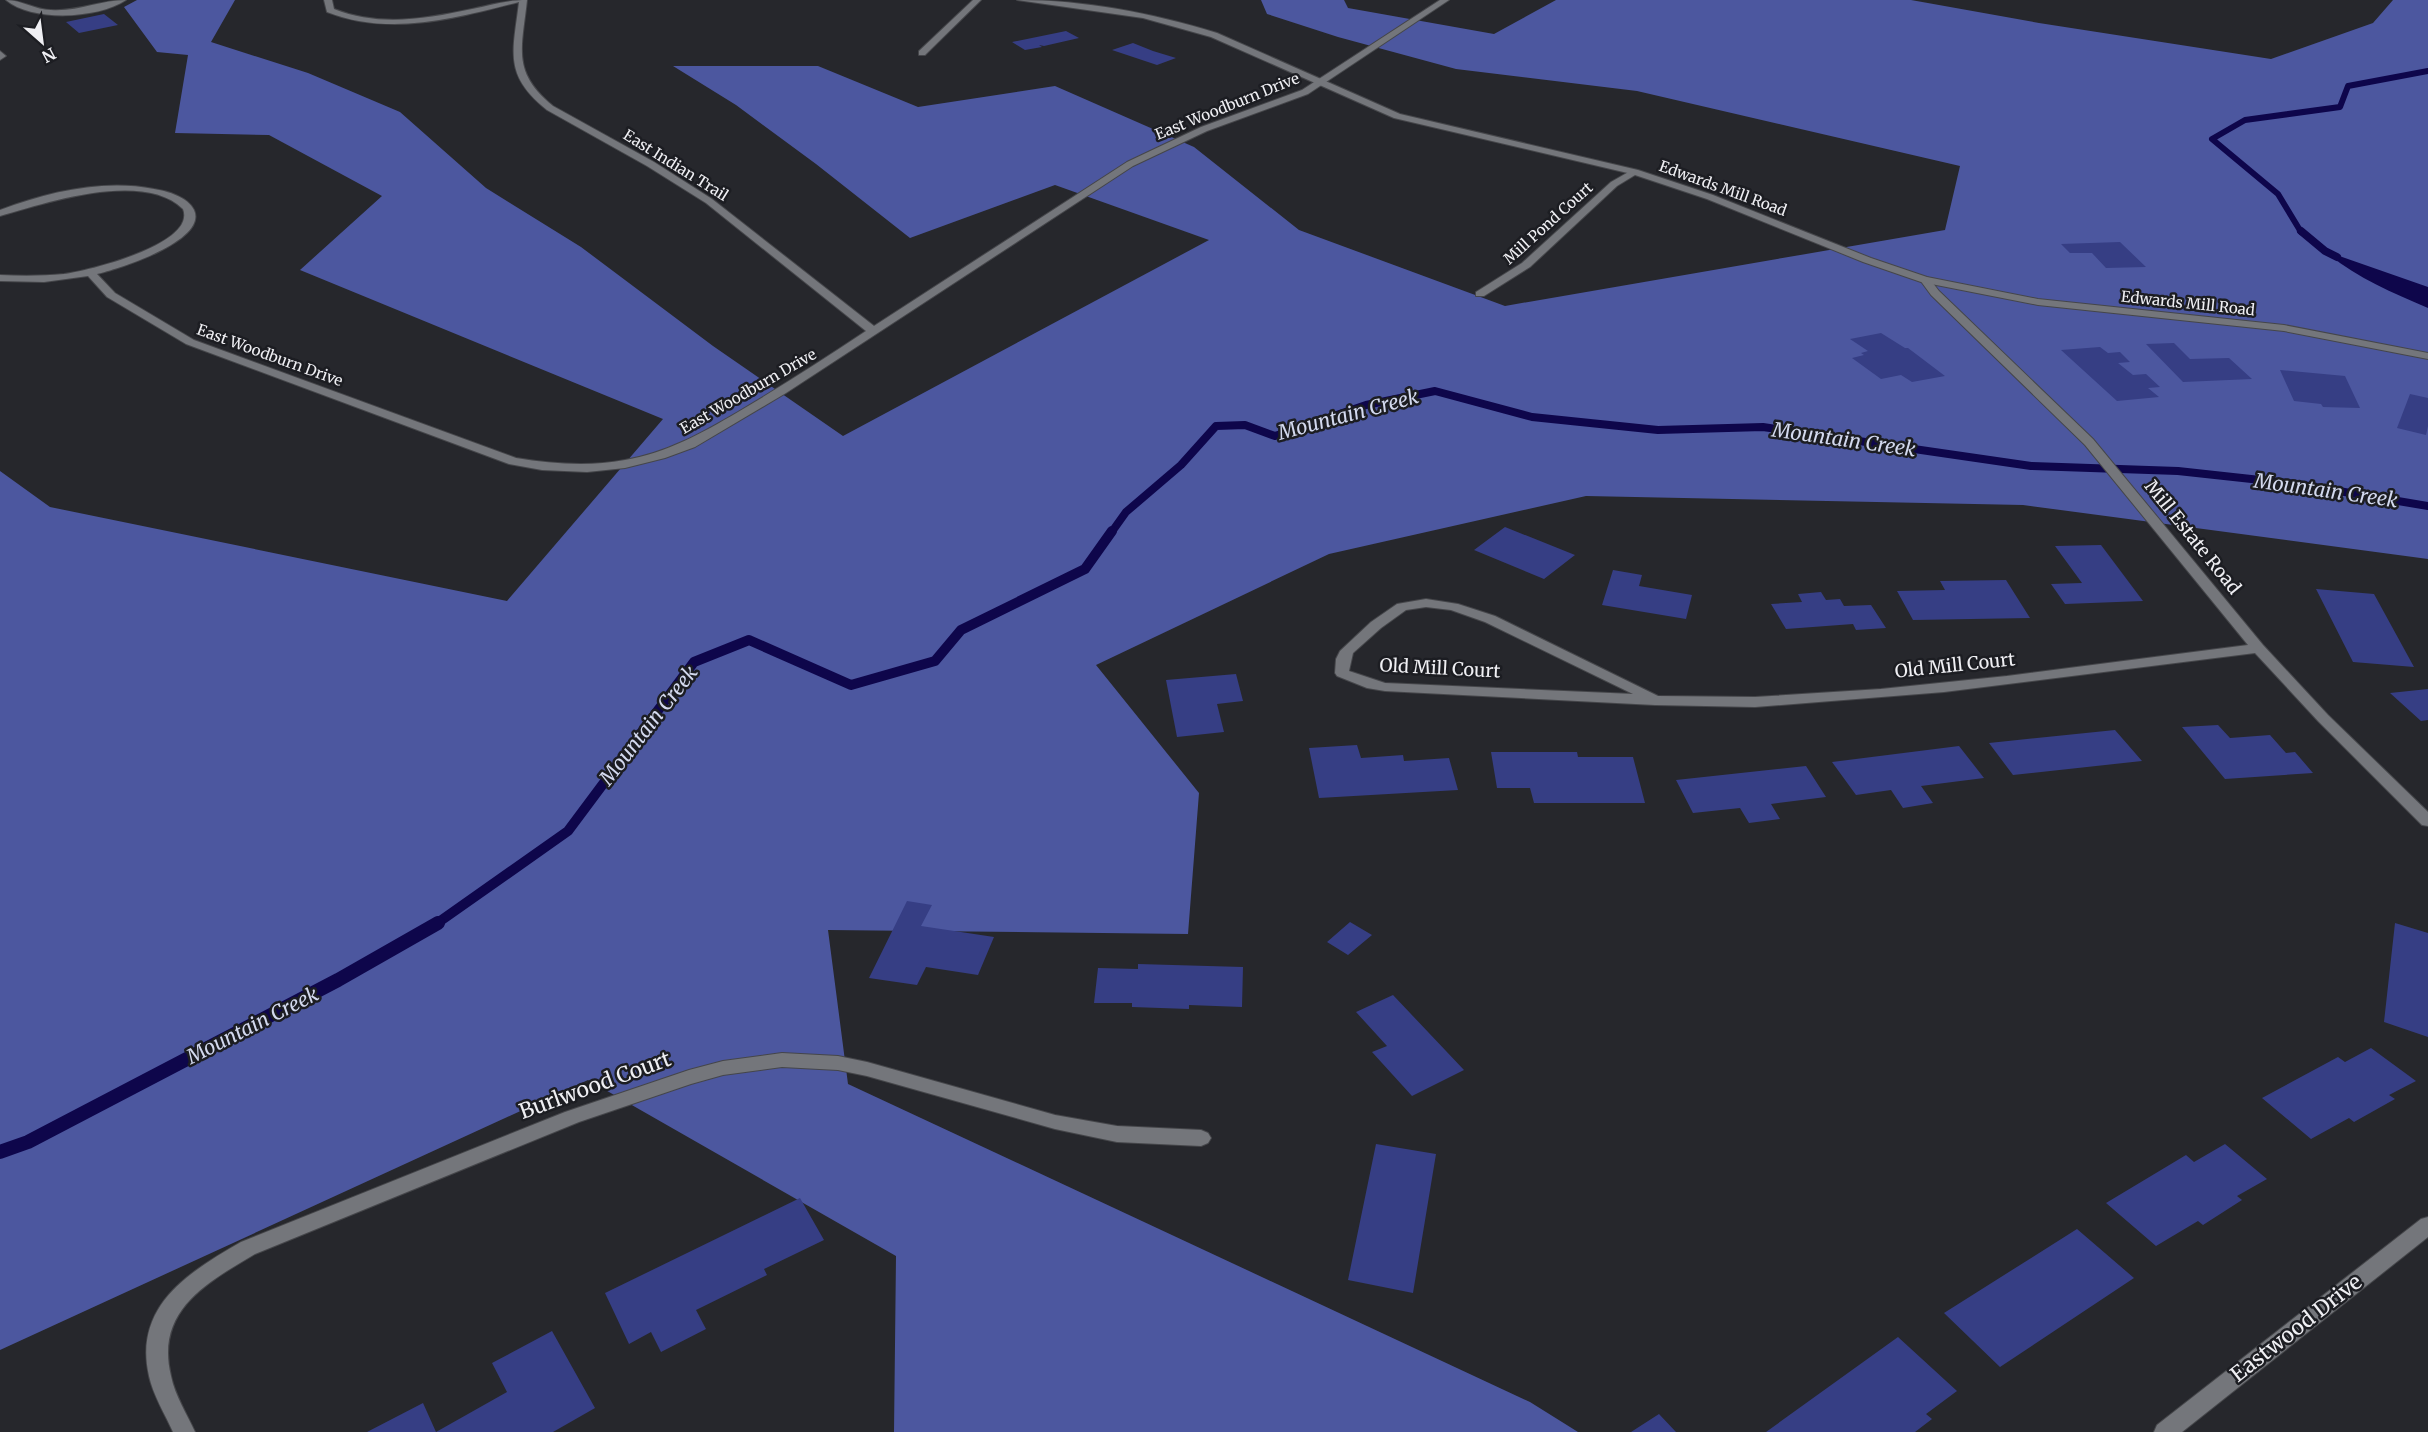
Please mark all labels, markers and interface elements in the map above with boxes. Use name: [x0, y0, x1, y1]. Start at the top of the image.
north arrow: [12, 12, 72, 72]
text: N: [38, 43, 59, 67]
street label: East Woodburn Drive: [1152, 68, 1302, 144]
street label: East Indian Trail: [620, 125, 732, 205]
street label: Edwards Mill Road: [1657, 156, 1789, 220]
street label: Mill Pond Court: [1499, 178, 1597, 268]
street label: Edwards Mill Road: [2120, 287, 2256, 319]
street label: East Woodburn Drive: [194, 320, 346, 390]
street label: East Woodburn Drive: [677, 344, 820, 438]
water label: Mountain Creek: [1274, 383, 1421, 445]
water label: Mountain Creek: [1770, 416, 1917, 461]
water label: Mountain Creek: [2252, 467, 2399, 512]
street label: Mill Estate Road: [2140, 475, 2246, 599]
street label: Old Mill Court: [1894, 647, 2016, 683]
street label: Old Mill Court: [1379, 653, 1501, 683]
water label: Mountain Creek: [593, 660, 702, 791]
water label: Mountain Creek: [181, 981, 322, 1069]
street label: Burlwood Court: [515, 1045, 675, 1125]
street label: Eastwood Drive: [2225, 1268, 2367, 1388]

